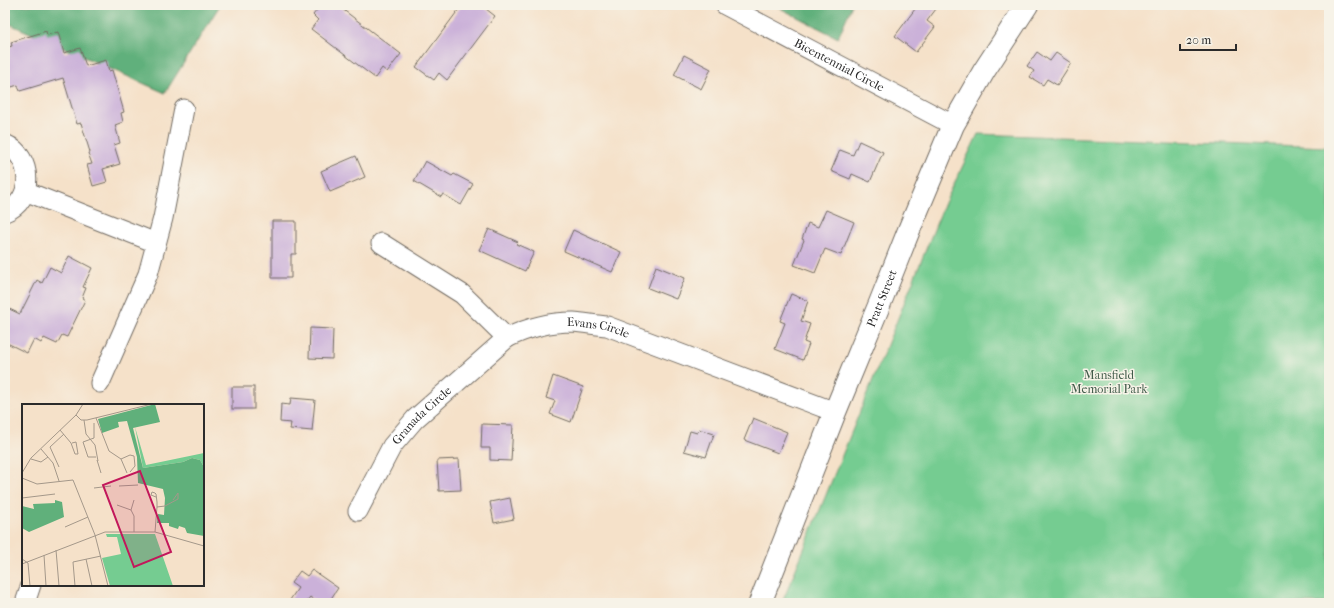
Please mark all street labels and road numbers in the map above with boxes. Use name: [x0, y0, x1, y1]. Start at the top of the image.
street label: Bicentennial Circle: [792, 36, 887, 95]
street label: Pratt Street: [864, 267, 900, 329]
street label: Evans Circle: [567, 315, 631, 341]
street label: Granada Circle: [389, 383, 454, 448]

